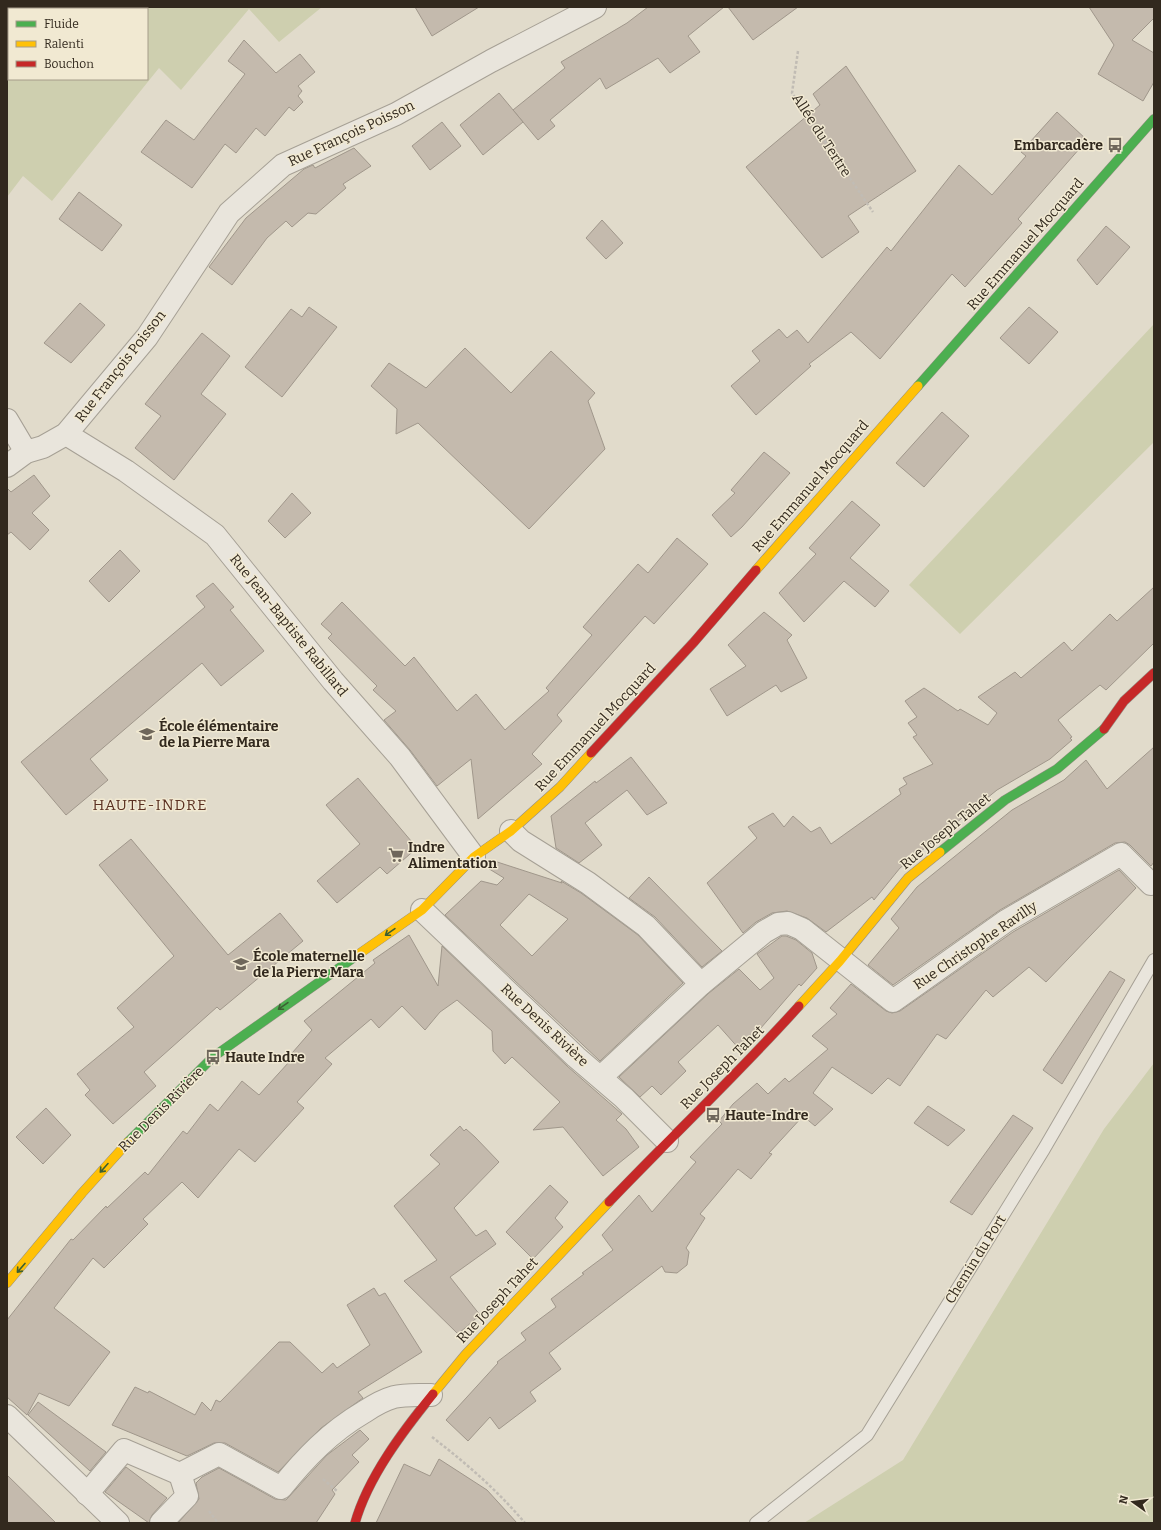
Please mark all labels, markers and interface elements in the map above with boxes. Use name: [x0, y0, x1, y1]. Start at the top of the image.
legend: [8, 8, 148, 80]
text: Fluide: [44, 17, 79, 31]
text: Ralenti: [44, 37, 84, 51]
text: Bouchon: [44, 57, 94, 71]
street label: Allée du Tertre: [788, 91, 855, 180]
street label: Rue François Poisson: [285, 97, 417, 170]
bus stop icon: Embarcadère: [1106, 136, 1124, 154]
place label: Embarcadère: [1014, 137, 1103, 154]
street label: Rue Emmanuel Mocquard: [964, 175, 1087, 314]
street label: Rue François Poisson: [71, 307, 169, 426]
street label: Rue Emmanuel Mocquard: [749, 417, 872, 556]
street label: Rue Jean-Baptiste Rabillard: [226, 551, 351, 700]
street label: Rue Emmanuel Mocquard: [532, 660, 659, 795]
place label: École élémentaire de la Pierre Mara: [159, 717, 279, 751]
school or university icon: École élémentaire de la Pierre Mara: [138, 725, 156, 743]
street label: Rue Joseph Tahet: [897, 790, 994, 873]
district label: HAUTE-INDRE: [92, 796, 208, 814]
place label: Indre Alimentation: [408, 839, 497, 872]
supermarket icon: Indre Alimentation: [387, 846, 405, 864]
street label: Rue Christophe Ravilly: [910, 897, 1041, 993]
one-way arrow: [384, 928, 395, 936]
place label: École maternelle de la Pierre Mara: [253, 947, 365, 981]
school or university icon: École maternelle de la Pierre Mara: [232, 955, 250, 973]
street label: Rue Denis Rivière: [497, 980, 592, 1070]
one-way arrow: [278, 1002, 289, 1010]
street label: Rue Joseph Tahet: [677, 1022, 768, 1113]
bus stop icon: Haute Indre: [204, 1048, 222, 1066]
place label: Haute Indre: [225, 1049, 305, 1066]
street label: Rue Denis Rivière: [115, 1063, 208, 1156]
bus stop icon: Haute-Indre: [704, 1106, 722, 1124]
place label: Haute-Indre: [725, 1107, 809, 1124]
one-way arrow: [99, 1163, 109, 1173]
street label: Chemin du Port: [941, 1212, 1009, 1307]
street label: Rue Joseph Tahet: [453, 1254, 542, 1347]
one-way arrow: [16, 1262, 25, 1273]
north arrow: [1113, 1482, 1153, 1522]
text: N: [1116, 1494, 1131, 1505]

